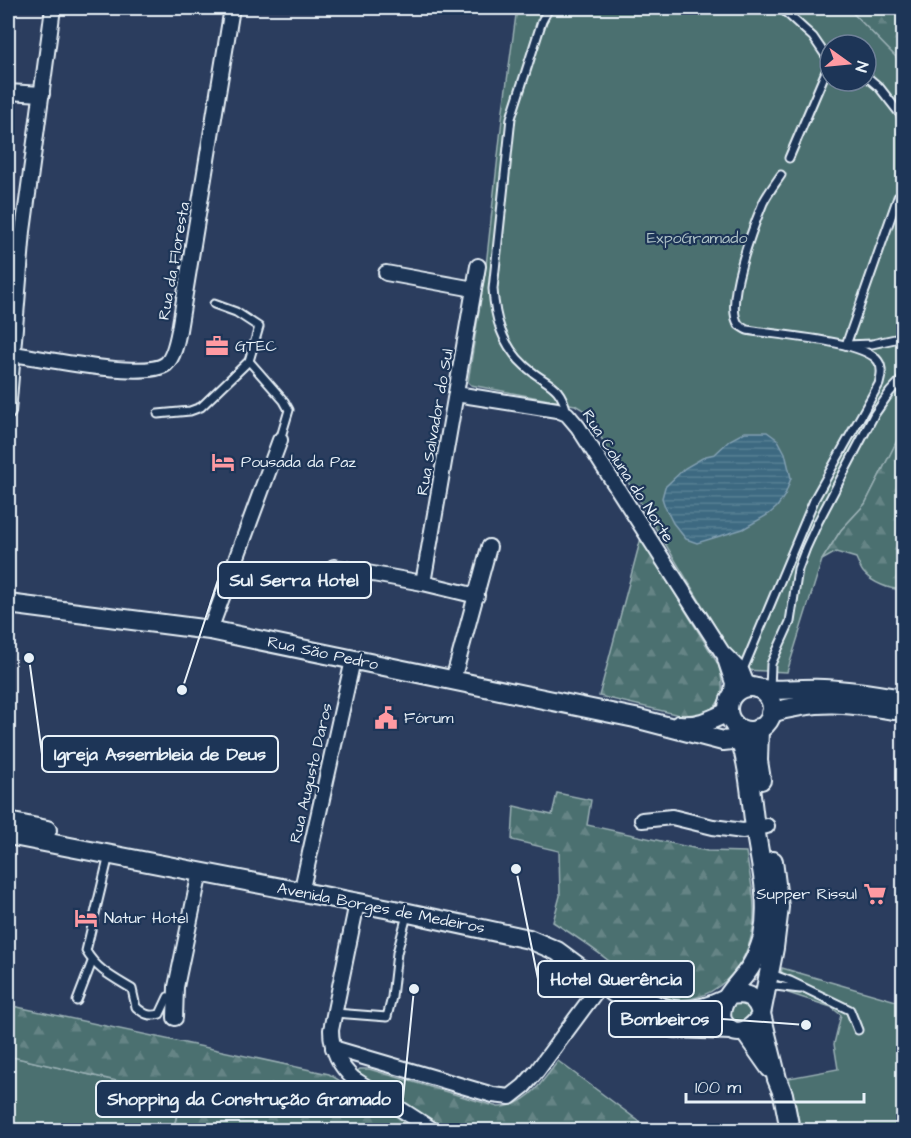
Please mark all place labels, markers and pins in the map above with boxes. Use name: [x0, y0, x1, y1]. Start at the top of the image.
office icon: GTEC: [204, 333, 230, 359]
place label: GTEC: [235, 335, 277, 357]
hotel icon: Pousada da Paz: [210, 449, 236, 475]
place label: Pousada da Paz: [241, 451, 356, 473]
callout: Sul Serra Hotel: [218, 562, 371, 598]
public building icon: Fórum: [373, 705, 399, 731]
place label: Fórum: [404, 707, 454, 729]
callout: Igreja Assembleia de Deus: [42, 736, 278, 772]
supermarket icon: Supper Rissul: [862, 881, 888, 907]
place label: Supper Rissul: [756, 883, 857, 905]
hotel icon: Natur Hotel: [73, 905, 99, 931]
place label: Natur Hotel: [104, 907, 188, 929]
callout: Hotel Querência: [538, 961, 694, 997]
callout: Bombeiros: [609, 1001, 722, 1037]
callout: Shopping da Construção Gramado: [96, 1081, 403, 1117]

